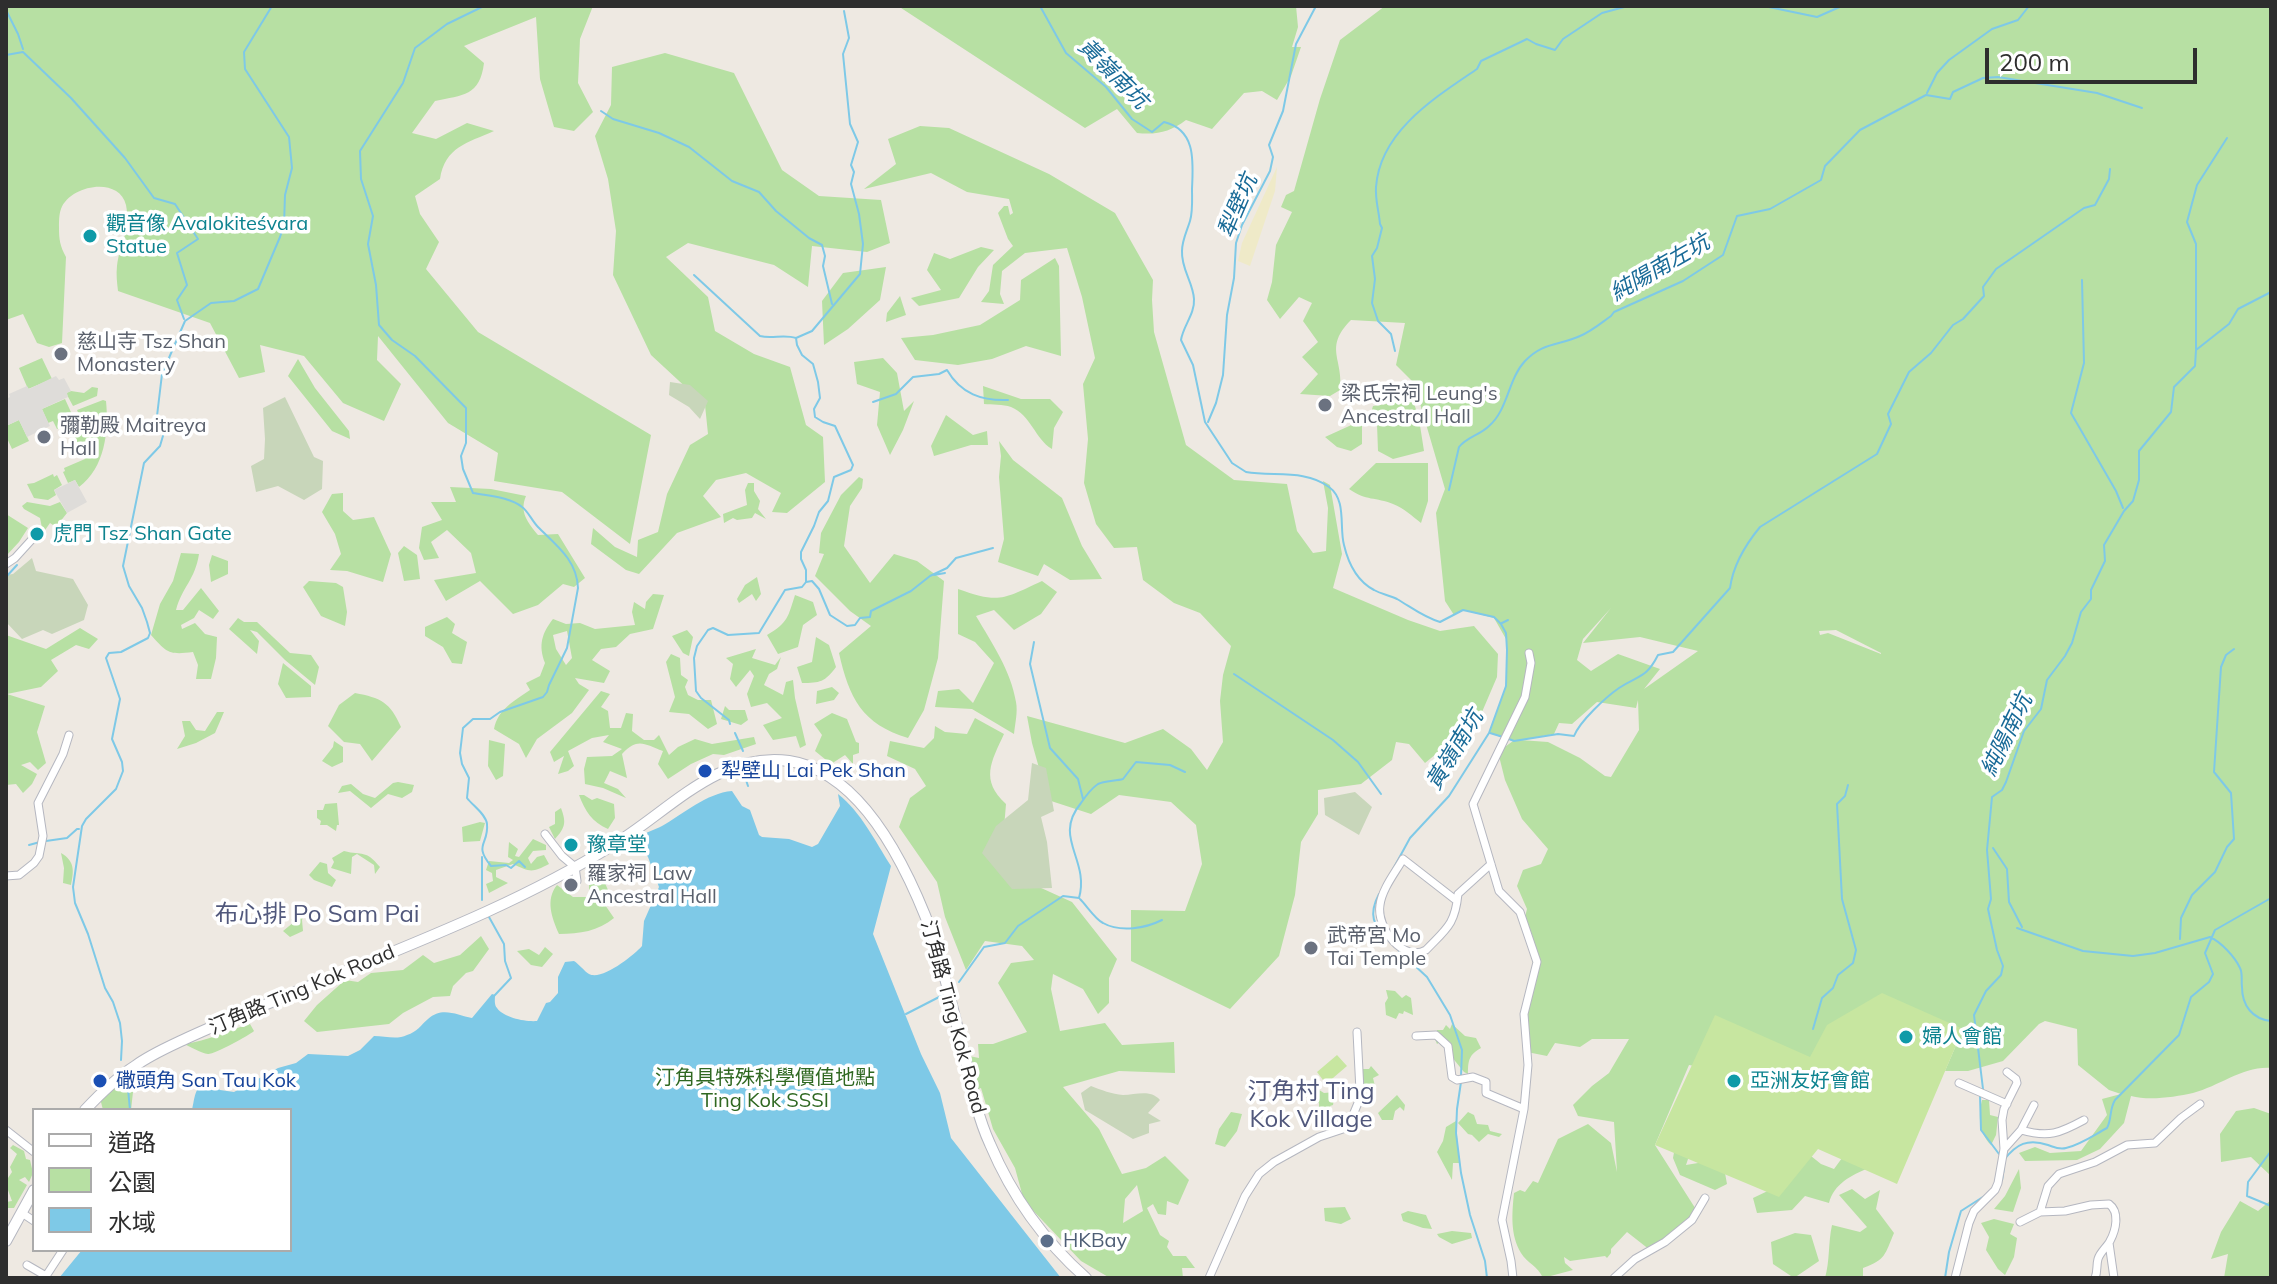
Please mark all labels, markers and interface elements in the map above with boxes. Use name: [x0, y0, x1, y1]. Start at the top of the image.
scale bar: [1989, 32, 2201, 82]
water label: 黃嶺南坑: [1073, 34, 1153, 114]
text: 200 m: [1999, 47, 2070, 77]
water label: 犁壁坑: [1213, 170, 1263, 242]
place label: 觀音像 Avalokiteśvara Statue: [106, 212, 308, 259]
marker: 觀音像 Avalokiteśvara Statue: [81, 227, 99, 245]
water label: 純陽南左坑: [1606, 229, 1714, 307]
place label: 慈山寺 Tsz Shan Monastery: [77, 330, 226, 377]
marker: 慈山寺 Tsz Shan Monastery: [52, 345, 70, 363]
place label: 梁氏宗祠 Leung's Ancestral Hall: [1341, 382, 1498, 429]
marker: 梁氏宗祠 Leung's Ancestral Hall: [1316, 396, 1334, 414]
place label: 彌勒殿 Maitreya Hall: [60, 414, 206, 461]
marker: 彌勒殿 Maitreya Hall: [35, 428, 53, 446]
place label: 虎門 Tsz Shan Gate: [53, 522, 232, 546]
marker: 虎門 Tsz Shan Gate: [28, 525, 46, 543]
water label: 純陽南坑: [1976, 690, 2038, 780]
water label: 黃嶺南坑: [1421, 705, 1489, 795]
place label: 犁壁山 Lai Pek Shan: [721, 759, 906, 783]
marker: 犁壁山 Lai Pek Shan: [696, 762, 714, 780]
place label: 豫章堂: [587, 833, 647, 857]
marker: 豫章堂: [562, 836, 580, 854]
place label: 羅家祠 Law Ancestral Hall: [587, 862, 717, 909]
marker: 羅家祠 Law Ancestral Hall: [562, 876, 580, 894]
district label: 布心排 Po Sam Pai: [214, 901, 420, 929]
street label: 汀角路 Ting Kok Road: [916, 918, 990, 1116]
place label: 武帝宮 Mo Tai Temple: [1327, 924, 1426, 971]
marker: 武帝宮 Mo Tai Temple: [1302, 939, 1320, 957]
street label: 汀角路 Ting Kok Road: [205, 940, 399, 1040]
place label: 婦人會館: [1922, 1025, 2002, 1049]
marker: 婦人會館: [1897, 1028, 1915, 1046]
park label: 汀角具特殊科學價值地點 Ting Kok SSSI: [655, 1066, 875, 1113]
place label: 䃟頭角 San Tau Kok: [116, 1069, 296, 1093]
place label: 亞洲友好會館: [1750, 1069, 1870, 1093]
marker: 䃟頭角 San Tau Kok: [91, 1072, 109, 1090]
marker: 亞洲友好會館: [1725, 1072, 1743, 1090]
district label: 汀角村 Ting Kok Village: [1238, 1078, 1384, 1134]
legend: [32, 1108, 292, 1252]
text: 道路: [108, 1127, 156, 1157]
text: 公園: [108, 1167, 156, 1197]
text: 水域: [108, 1207, 156, 1237]
place label: HKBay: [1063, 1229, 1127, 1253]
marker: HKBay: [1038, 1232, 1056, 1250]

